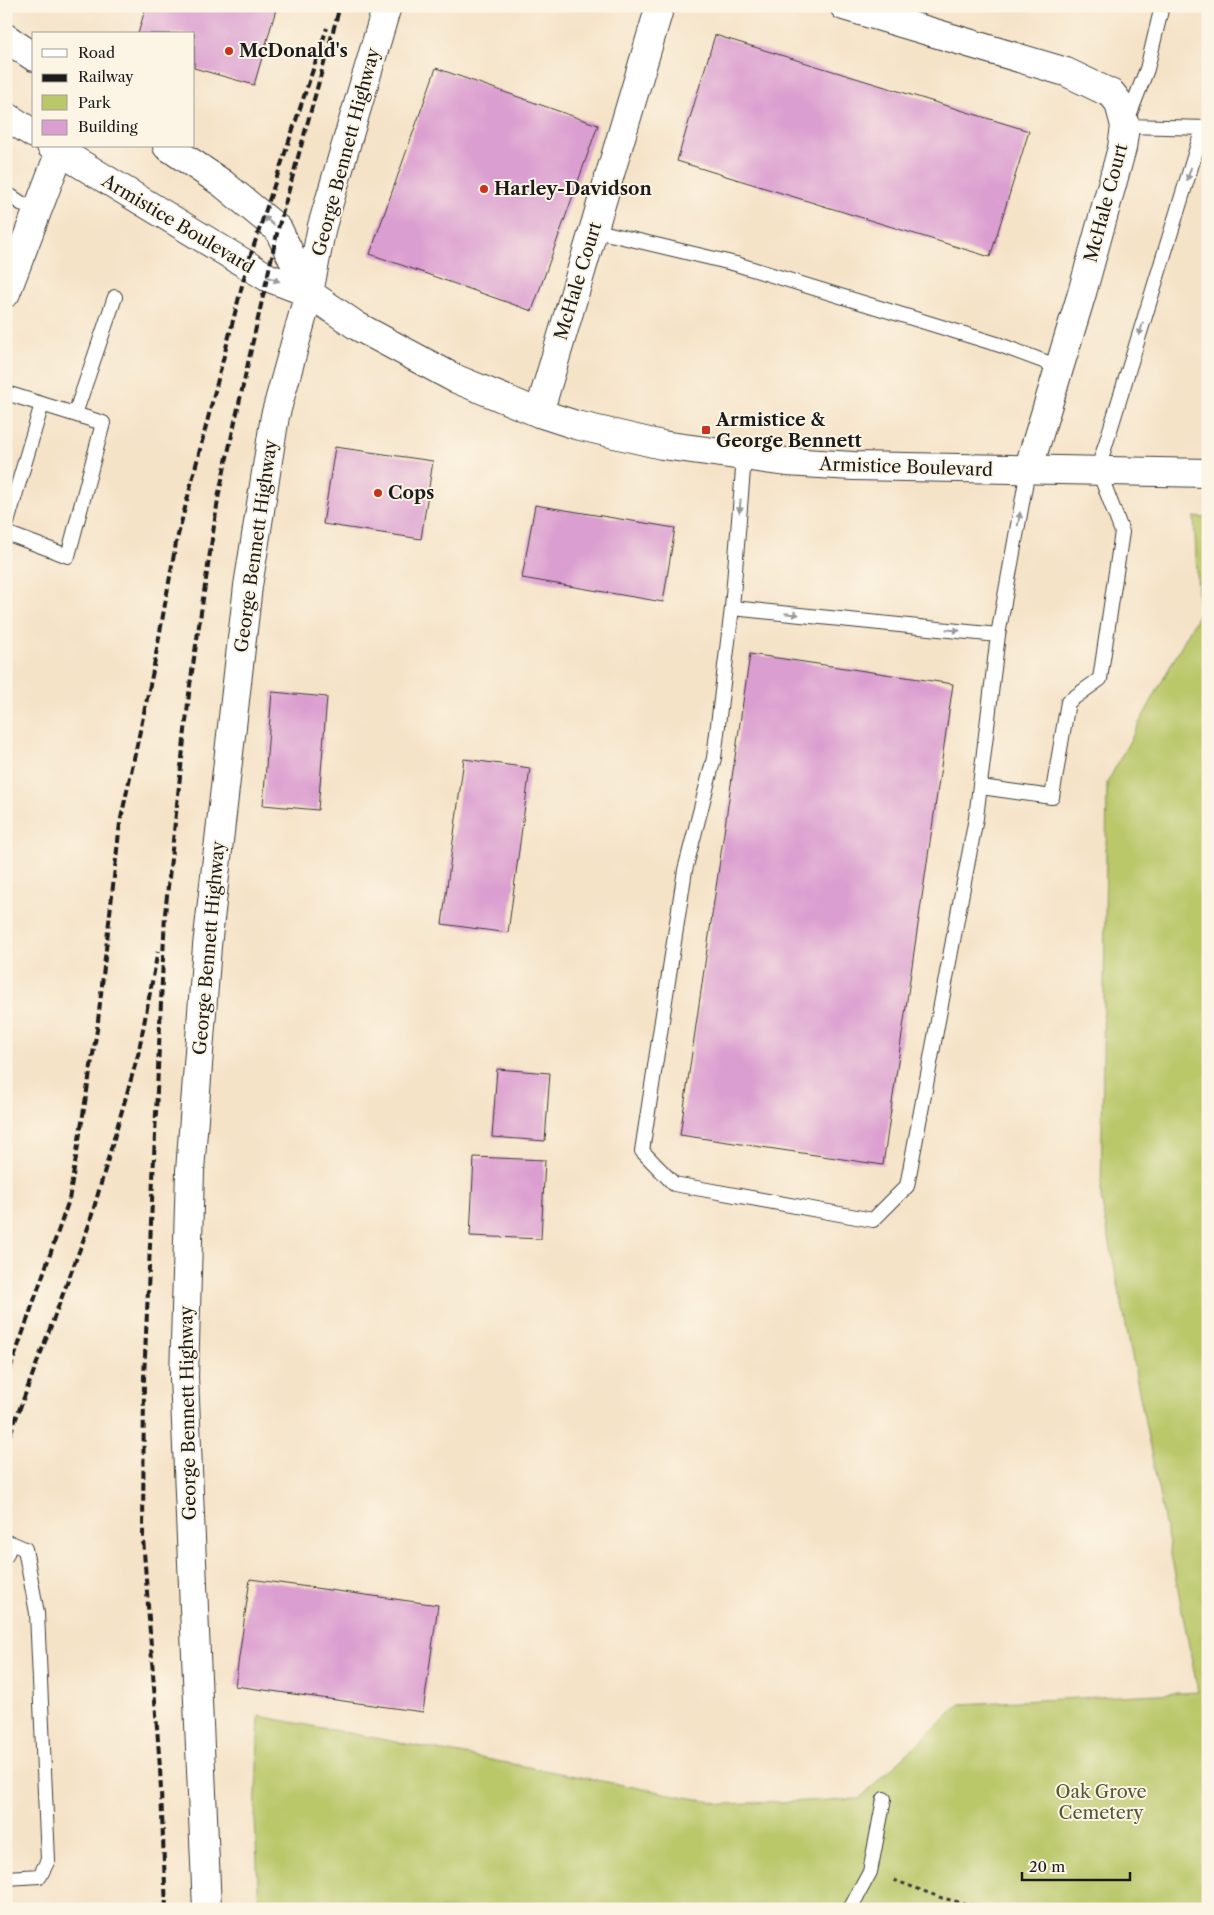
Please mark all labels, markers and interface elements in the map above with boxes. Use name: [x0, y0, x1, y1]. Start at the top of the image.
legend: [32, 32, 195, 148]
place label: McDonald's: [239, 40, 348, 62]
text: Road: [78, 43, 115, 62]
street label: George Bennett Highway: [308, 44, 385, 259]
marker: McDonald's: [223, 45, 235, 57]
text: Railway: [78, 67, 134, 86]
text: Park: [78, 93, 112, 112]
text: Building: [78, 117, 138, 136]
street label: McHale Court: [1080, 141, 1133, 265]
one-way arrow: [1185, 167, 1192, 182]
street label: Armistice Boulevard: [97, 169, 258, 278]
place label: Harley-Davidson: [494, 178, 652, 200]
marker: Harley-Davidson: [478, 183, 490, 195]
one-way arrow: [262, 215, 275, 226]
street label: McHale Court: [550, 219, 607, 343]
one-way arrow: [266, 276, 280, 284]
one-way arrow: [1137, 322, 1145, 337]
place label: Armistice & George Bennett: [715, 409, 862, 452]
marker: Armistice & George Bennett: [700, 424, 712, 436]
street label: George Bennett Highway: [230, 437, 282, 654]
street label: Armistice Boulevard: [818, 453, 993, 481]
place label: Cops: [388, 482, 434, 504]
marker: Cops: [372, 487, 384, 499]
one-way arrow: [735, 498, 743, 514]
one-way arrow: [1016, 511, 1024, 527]
one-way arrow: [784, 610, 800, 618]
one-way arrow: [945, 626, 961, 634]
street label: George Bennett Highway: [189, 839, 229, 1056]
street label: George Bennett Highway: [175, 1304, 201, 1521]
park label: Oak Grove Cemetery: [1056, 1781, 1146, 1824]
scale bar: [1022, 1850, 1129, 1882]
text: 20 m: [1029, 1857, 1065, 1876]

